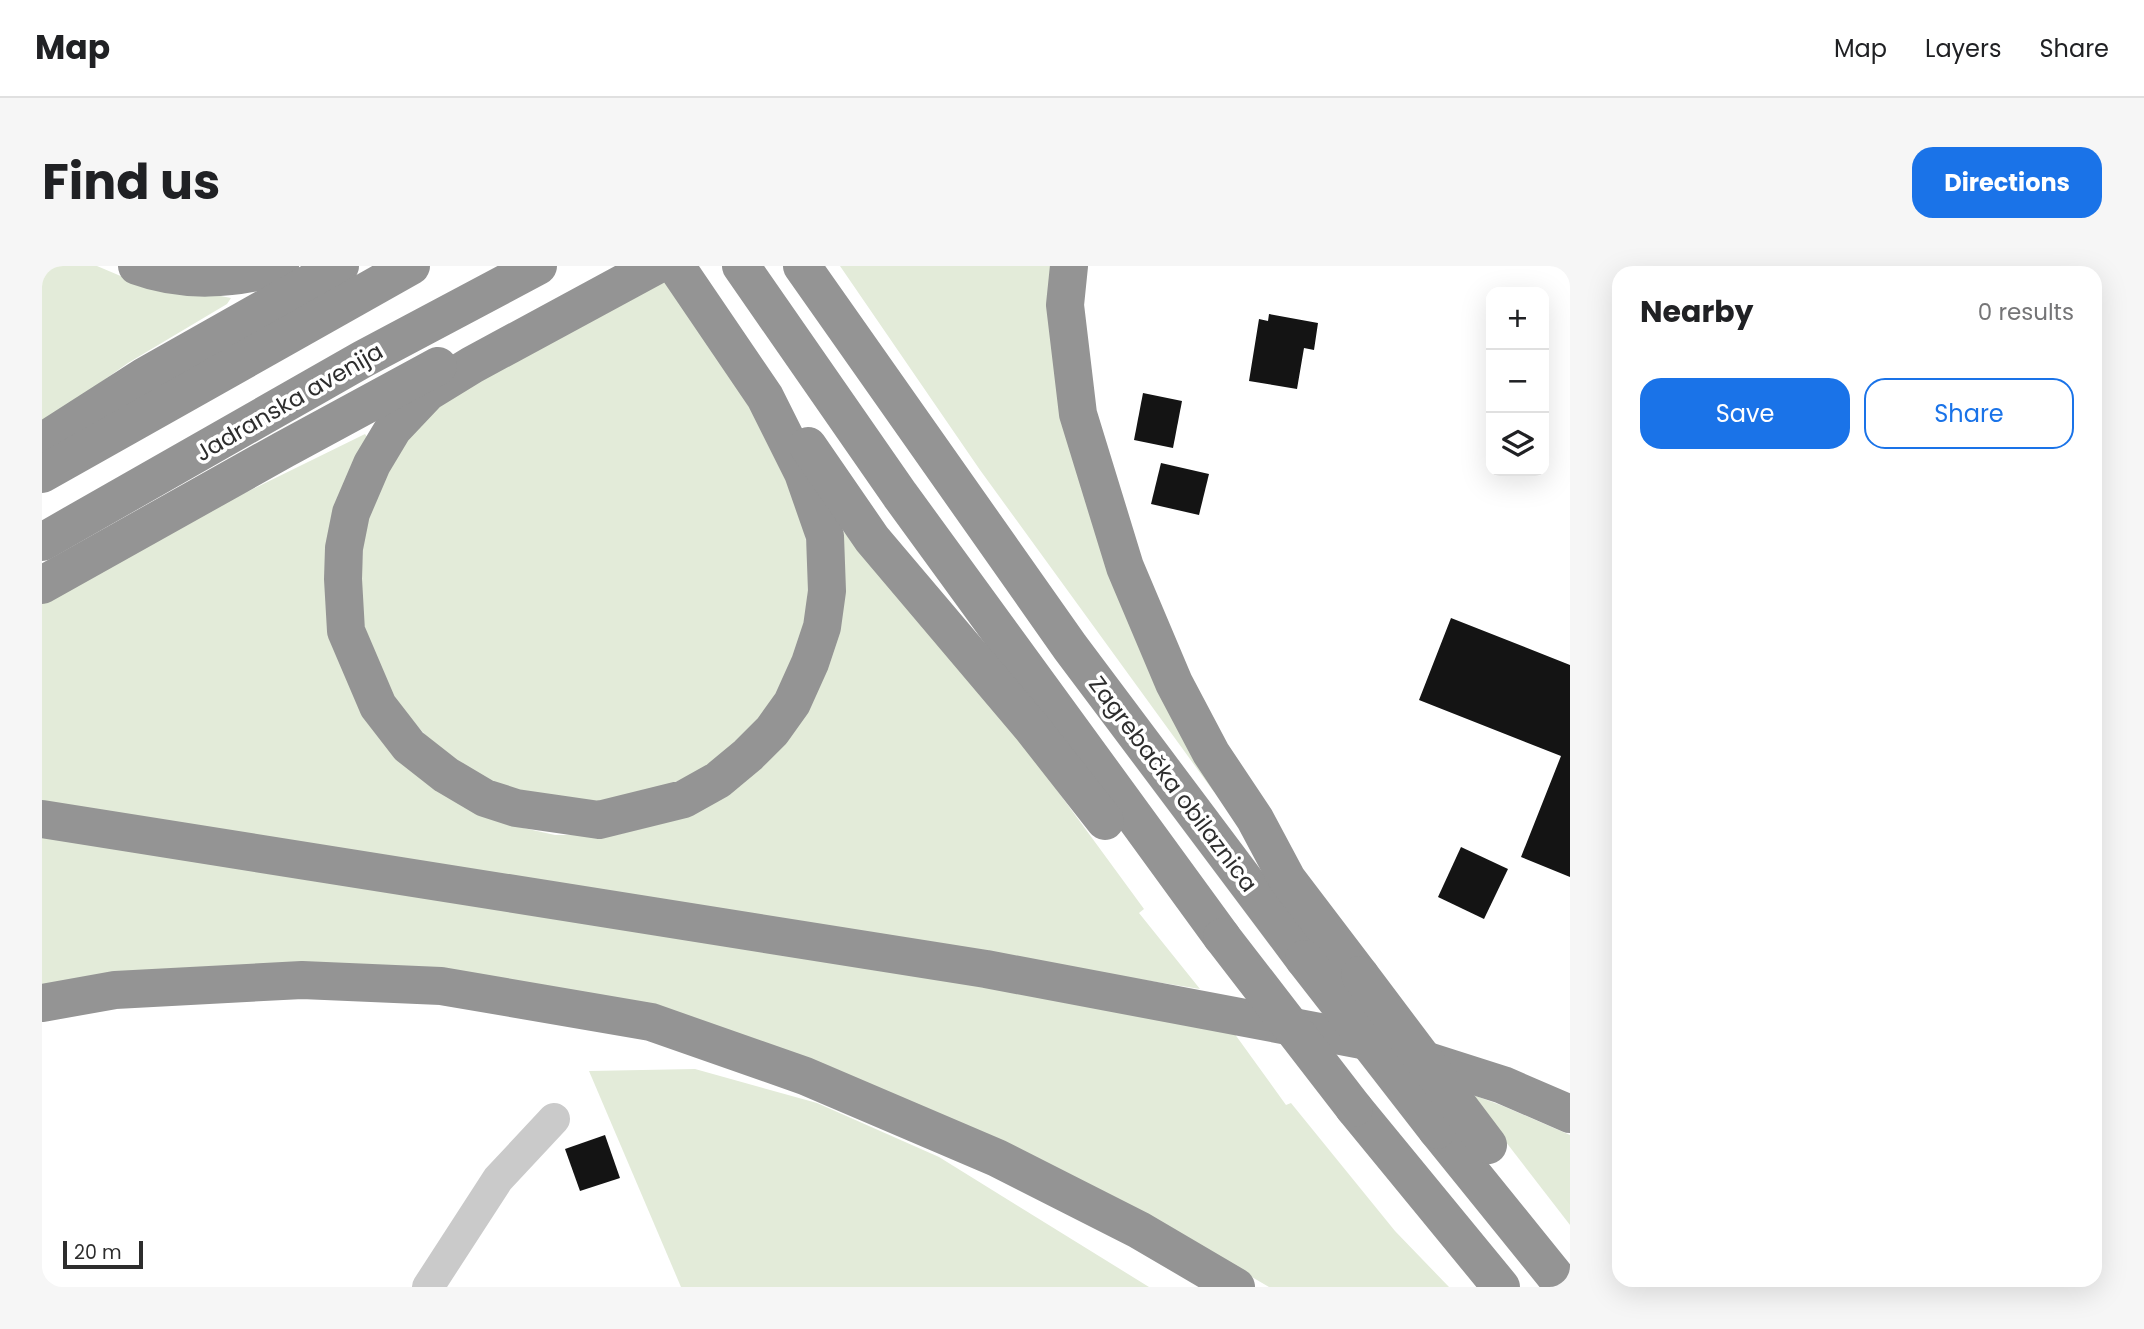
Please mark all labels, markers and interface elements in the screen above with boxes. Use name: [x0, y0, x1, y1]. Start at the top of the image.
text: Map: [35, 24, 110, 71]
text: Map: [1834, 32, 1887, 65]
text: Layers: [1925, 32, 2001, 65]
text: Share: [2039, 32, 2109, 65]
button: Directions: [1912, 147, 2102, 218]
text: Find us: [42, 148, 220, 216]
map controls: [1486, 287, 1549, 476]
button: +: [1486, 287, 1549, 350]
text: Nearby: [1640, 290, 1754, 333]
text: 0 results: [1978, 296, 2074, 328]
street label: Jadranska avenija: [189, 335, 389, 469]
button: −: [1486, 350, 1549, 413]
button: Save: [1640, 378, 1850, 449]
button: Share: [1864, 378, 2074, 449]
button: layers: [1486, 413, 1549, 476]
street label: Zagrebačka obilaznica: [1081, 670, 1265, 898]
scale bar: [63, 1238, 144, 1270]
text: 20 m: [74, 1239, 122, 1266]

